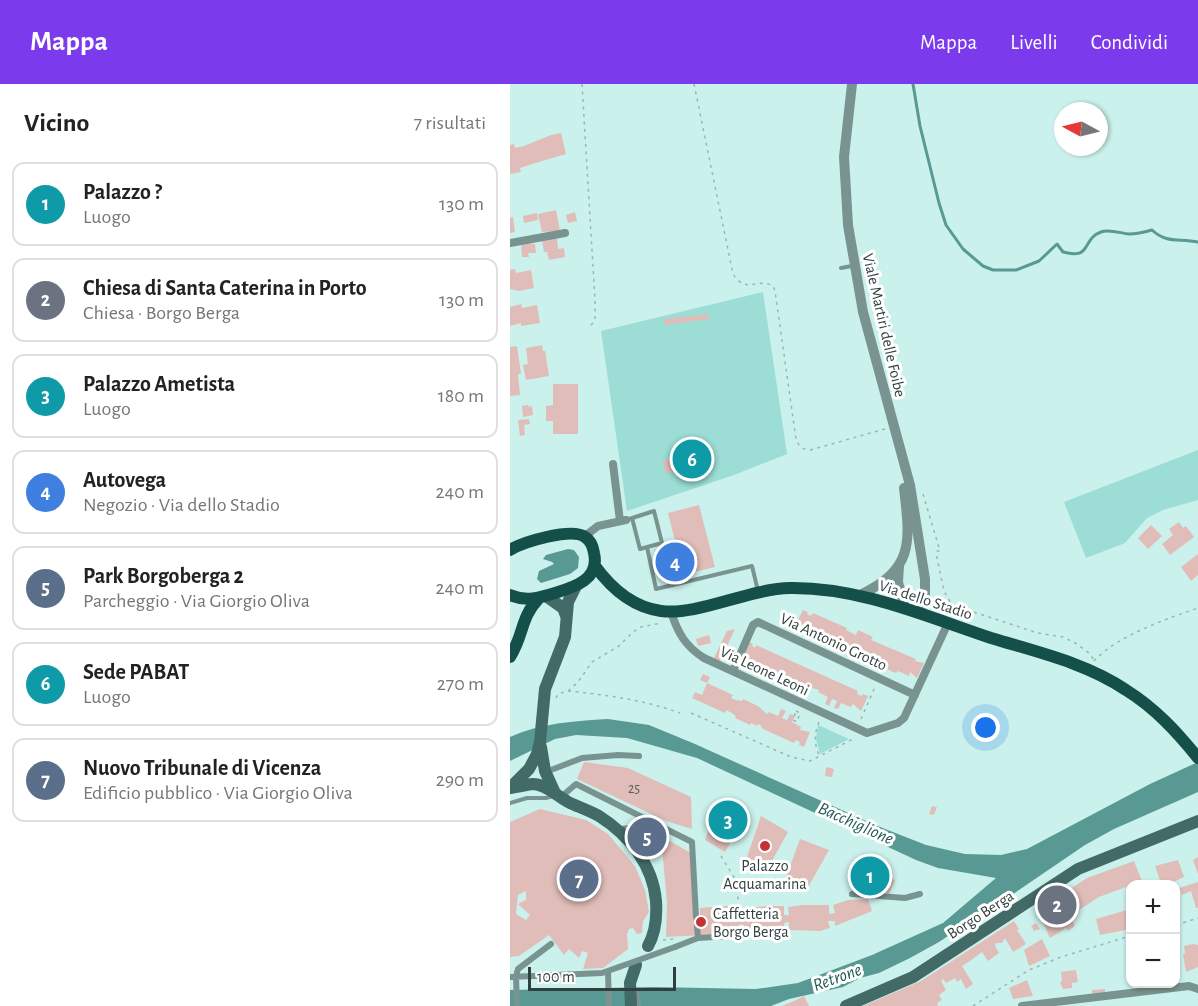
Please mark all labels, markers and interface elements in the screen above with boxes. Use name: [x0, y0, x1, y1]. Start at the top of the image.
text: Mappa: [30, 28, 108, 56]
text: Mappa: [920, 32, 977, 53]
text: Livelli: [1010, 32, 1058, 53]
text: Condividi: [1091, 32, 1168, 53]
north arrow: [1054, 102, 1108, 156]
text: Vicino: [24, 110, 89, 136]
text: 7 risultati: [414, 113, 486, 133]
text: Palazzo ?: [83, 181, 162, 203]
text: 1: [42, 194, 49, 214]
text: 130 m: [439, 194, 484, 214]
text: Luogo: [83, 207, 131, 227]
street label: Viale Martiri delle Foibe: [860, 252, 908, 399]
text: Chiesa di Santa Caterina in Porto: [83, 277, 367, 299]
text: 2: [41, 290, 50, 310]
text: 130 m: [439, 290, 484, 310]
text: Chiesa · Borgo Berga: [83, 303, 240, 323]
text: Palazzo Ametista: [83, 373, 235, 395]
text: 3: [41, 386, 50, 406]
text: 180 m: [438, 386, 484, 406]
text: Luogo: [83, 399, 131, 419]
pin: 6: [672, 436, 711, 482]
text: Autovega: [83, 469, 166, 491]
text: 4: [40, 482, 51, 502]
text: 240 m: [435, 482, 484, 502]
text: Negozio · Via dello Stadio: [83, 495, 280, 515]
pin: 4: [656, 540, 694, 584]
text: Park Borgoberga 2: [83, 565, 244, 587]
street label: Via dello Stadio: [877, 577, 974, 623]
text: 5: [41, 578, 50, 598]
text: 240 m: [435, 578, 484, 598]
text: Parcheggio · Via Giorgio Oliva: [83, 591, 310, 611]
street label: Via Antonio Grotto: [778, 610, 889, 674]
street label: Via Leone Leoni: [718, 643, 812, 699]
text: Sede PABAT: [83, 661, 189, 683]
text: 6: [41, 674, 50, 694]
text: 270 m: [437, 674, 484, 694]
text: Luogo: [83, 687, 131, 707]
your location: [971, 713, 1000, 742]
text: Nuovo Tribunale di Vicenza: [83, 757, 321, 779]
text: 7: [41, 770, 50, 790]
text: 290 m: [436, 770, 484, 790]
house number: 25: [628, 782, 640, 796]
text: Edificio pubblico · Via Giorgio Oliva: [83, 783, 353, 803]
pin: 3: [708, 798, 748, 842]
water label: Bacchiglione: [815, 799, 896, 849]
pin: 5: [628, 814, 666, 860]
marker: Palazzo Acquamarina: [758, 839, 772, 853]
pin: 1: [850, 854, 890, 898]
pin: 7: [560, 856, 598, 902]
place label: Palazzo Acquamarina: [723, 858, 807, 892]
map controls: [1126, 880, 1180, 988]
button: +: [1126, 880, 1180, 934]
pin: 2: [1038, 882, 1076, 928]
street label: Borgo Berga: [945, 888, 1017, 942]
place label: Caffetteria Borgo Berga: [713, 906, 789, 940]
marker: Caffetteria Borgo Berga: [694, 915, 708, 929]
button: −: [1126, 934, 1180, 988]
water label: Retrone: [811, 961, 864, 995]
scale bar: [528, 964, 676, 992]
text: 100 m: [537, 969, 575, 985]

